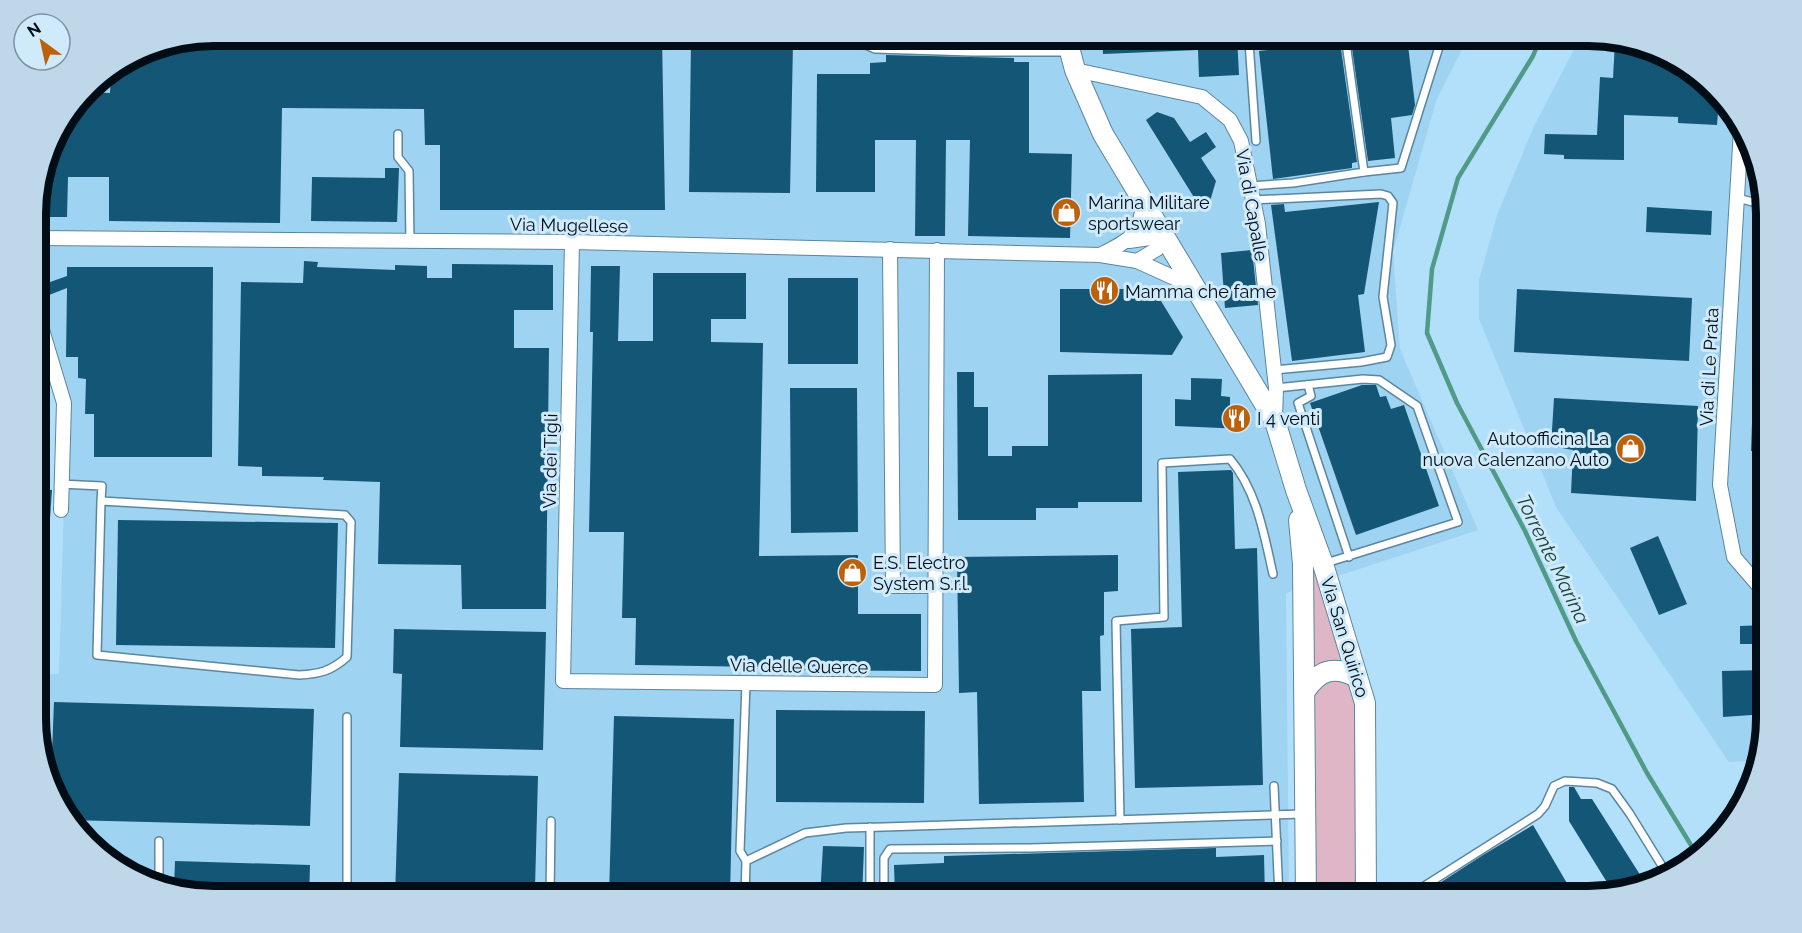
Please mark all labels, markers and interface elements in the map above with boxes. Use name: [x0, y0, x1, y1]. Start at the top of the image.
north arrow: [12, 12, 72, 72]
text: N: [24, 19, 44, 41]
street label: Via di Capalle: [1232, 147, 1272, 263]
place label: Marina Militare sportswear: [1088, 192, 1210, 234]
shop icon: Marina Militare sportswear: [1051, 196, 1083, 228]
street label: Via Mugellese: [510, 213, 629, 237]
restaurant icon: Mamma che fame: [1088, 275, 1120, 307]
place label: Mamma che fame: [1125, 281, 1277, 302]
street label: Via di Le Prata: [1695, 307, 1723, 427]
restaurant icon: I 4 venti: [1220, 402, 1252, 434]
place label: I 4 venti: [1257, 408, 1320, 429]
street label: Via dei Tigli: [539, 413, 561, 509]
place label: Autoofficina La nuova Calenzano Auto: [1422, 428, 1609, 470]
shop icon: Autoofficina La nuova Calenzano Auto: [1614, 432, 1646, 464]
water label: Torrente Marina: [1511, 490, 1595, 628]
place label: E.S. Electro System S.r.l.: [873, 552, 970, 594]
shop icon: E.S. Electro System S.r.l.: [836, 556, 868, 588]
street label: Via San Quirico: [1317, 574, 1373, 700]
street label: Via delle Querce: [730, 654, 869, 678]

